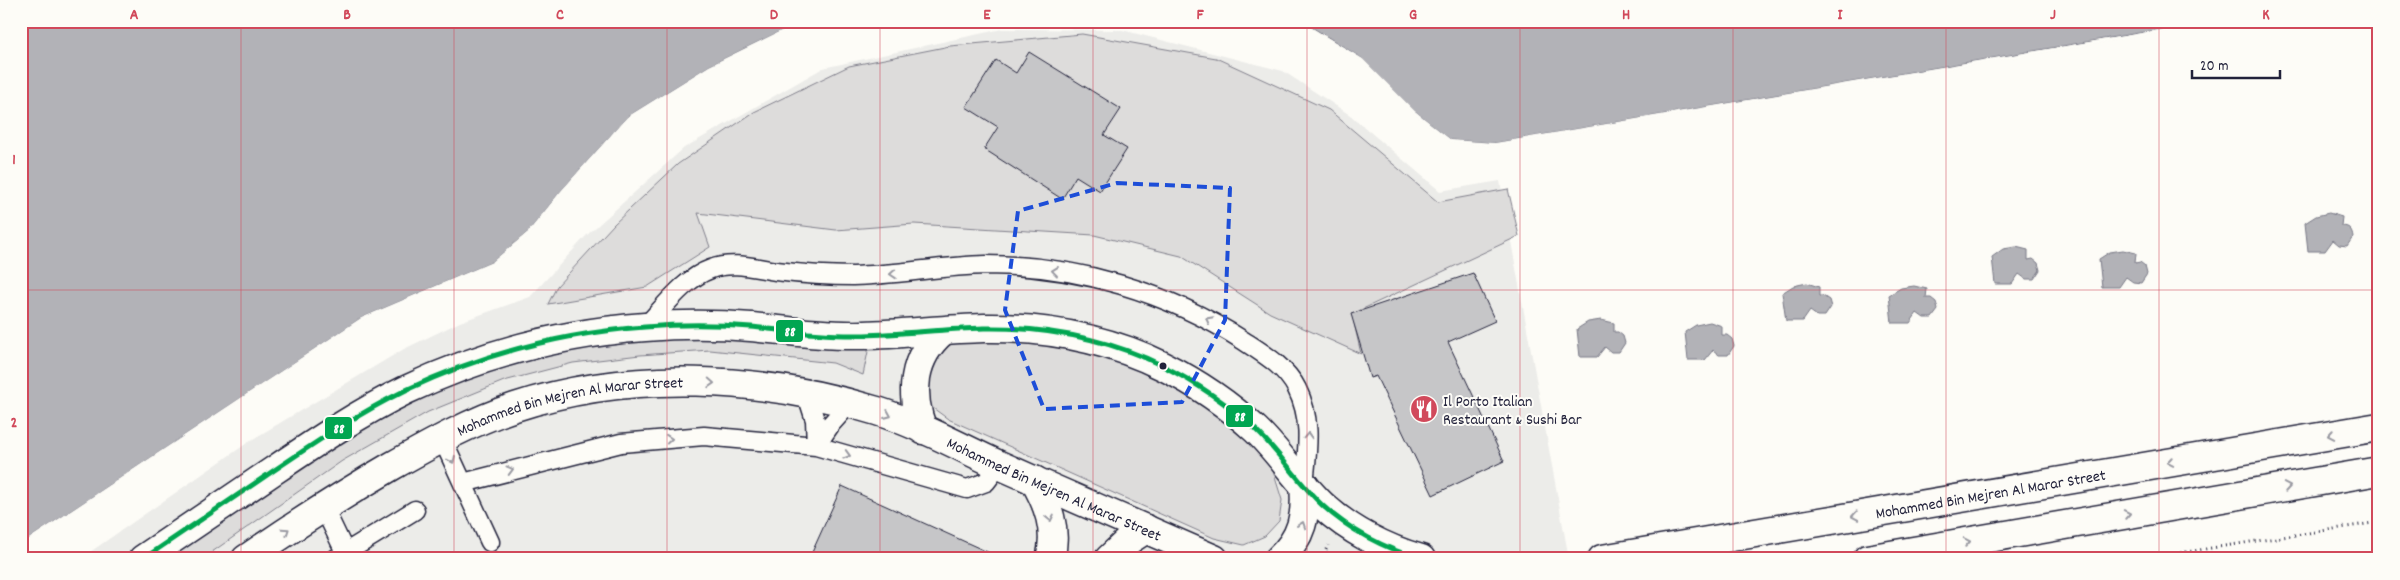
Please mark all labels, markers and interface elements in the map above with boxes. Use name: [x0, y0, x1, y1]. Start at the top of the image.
text: A: [130, 4, 139, 27]
text: B: [343, 4, 351, 27]
text: C: [556, 4, 564, 27]
text: D: [770, 4, 779, 27]
text: E: [983, 4, 991, 27]
text: F: [1196, 4, 1204, 27]
text: G: [1409, 4, 1417, 27]
text: H: [1622, 4, 1630, 27]
text: I: [1838, 4, 1844, 27]
text: J: [2050, 4, 2056, 27]
text: K: [2262, 4, 2270, 27]
scale bar: [2192, 48, 2280, 80]
text: 20 m: [2200, 56, 2228, 78]
text: 1: [12, 149, 16, 172]
one-way arrow: [1051, 266, 1059, 276]
one-way arrow: [889, 268, 897, 279]
one-way arrow: [1205, 317, 1214, 327]
line badge: 88: [775, 319, 804, 343]
text: 88: [784, 323, 796, 343]
unlabelled marker: [1158, 361, 1168, 371]
street label: Mohammed Bin Mejren Al Marar Street: [454, 372, 683, 443]
one-way arrow: [708, 377, 716, 388]
place label: Il Porto Italian Restaurant & Sushi Bar: [1443, 391, 1582, 432]
restaurant icon: Il Porto Italian Restaurant & Sushi Bar: [1409, 394, 1439, 424]
line badge: 88: [1225, 404, 1254, 428]
text: 88: [1234, 408, 1246, 428]
one-way arrow: [883, 409, 892, 420]
text: 2: [11, 412, 18, 435]
line badge: 88: [324, 416, 353, 440]
text: 88: [333, 420, 345, 440]
one-way arrow: [2326, 429, 2335, 439]
one-way arrow: [1303, 432, 1314, 440]
street label: Mohammed Bin Mejren Al Marar Street: [942, 433, 1164, 549]
one-way arrow: [665, 434, 673, 445]
one-way arrow: [843, 449, 851, 460]
one-way arrow: [446, 455, 457, 464]
one-way arrow: [2166, 457, 2175, 467]
street label: Mohammed Bin Mejren Al Marar Street: [1874, 465, 2108, 526]
one-way arrow: [505, 466, 514, 476]
one-way arrow: [2284, 482, 2292, 493]
one-way arrow: [1851, 510, 1859, 520]
one-way arrow: [2123, 510, 2132, 520]
one-way arrow: [1044, 513, 1055, 522]
one-way arrow: [1296, 522, 1306, 530]
one-way arrow: [280, 528, 290, 537]
one-way arrow: [1963, 537, 1971, 547]

